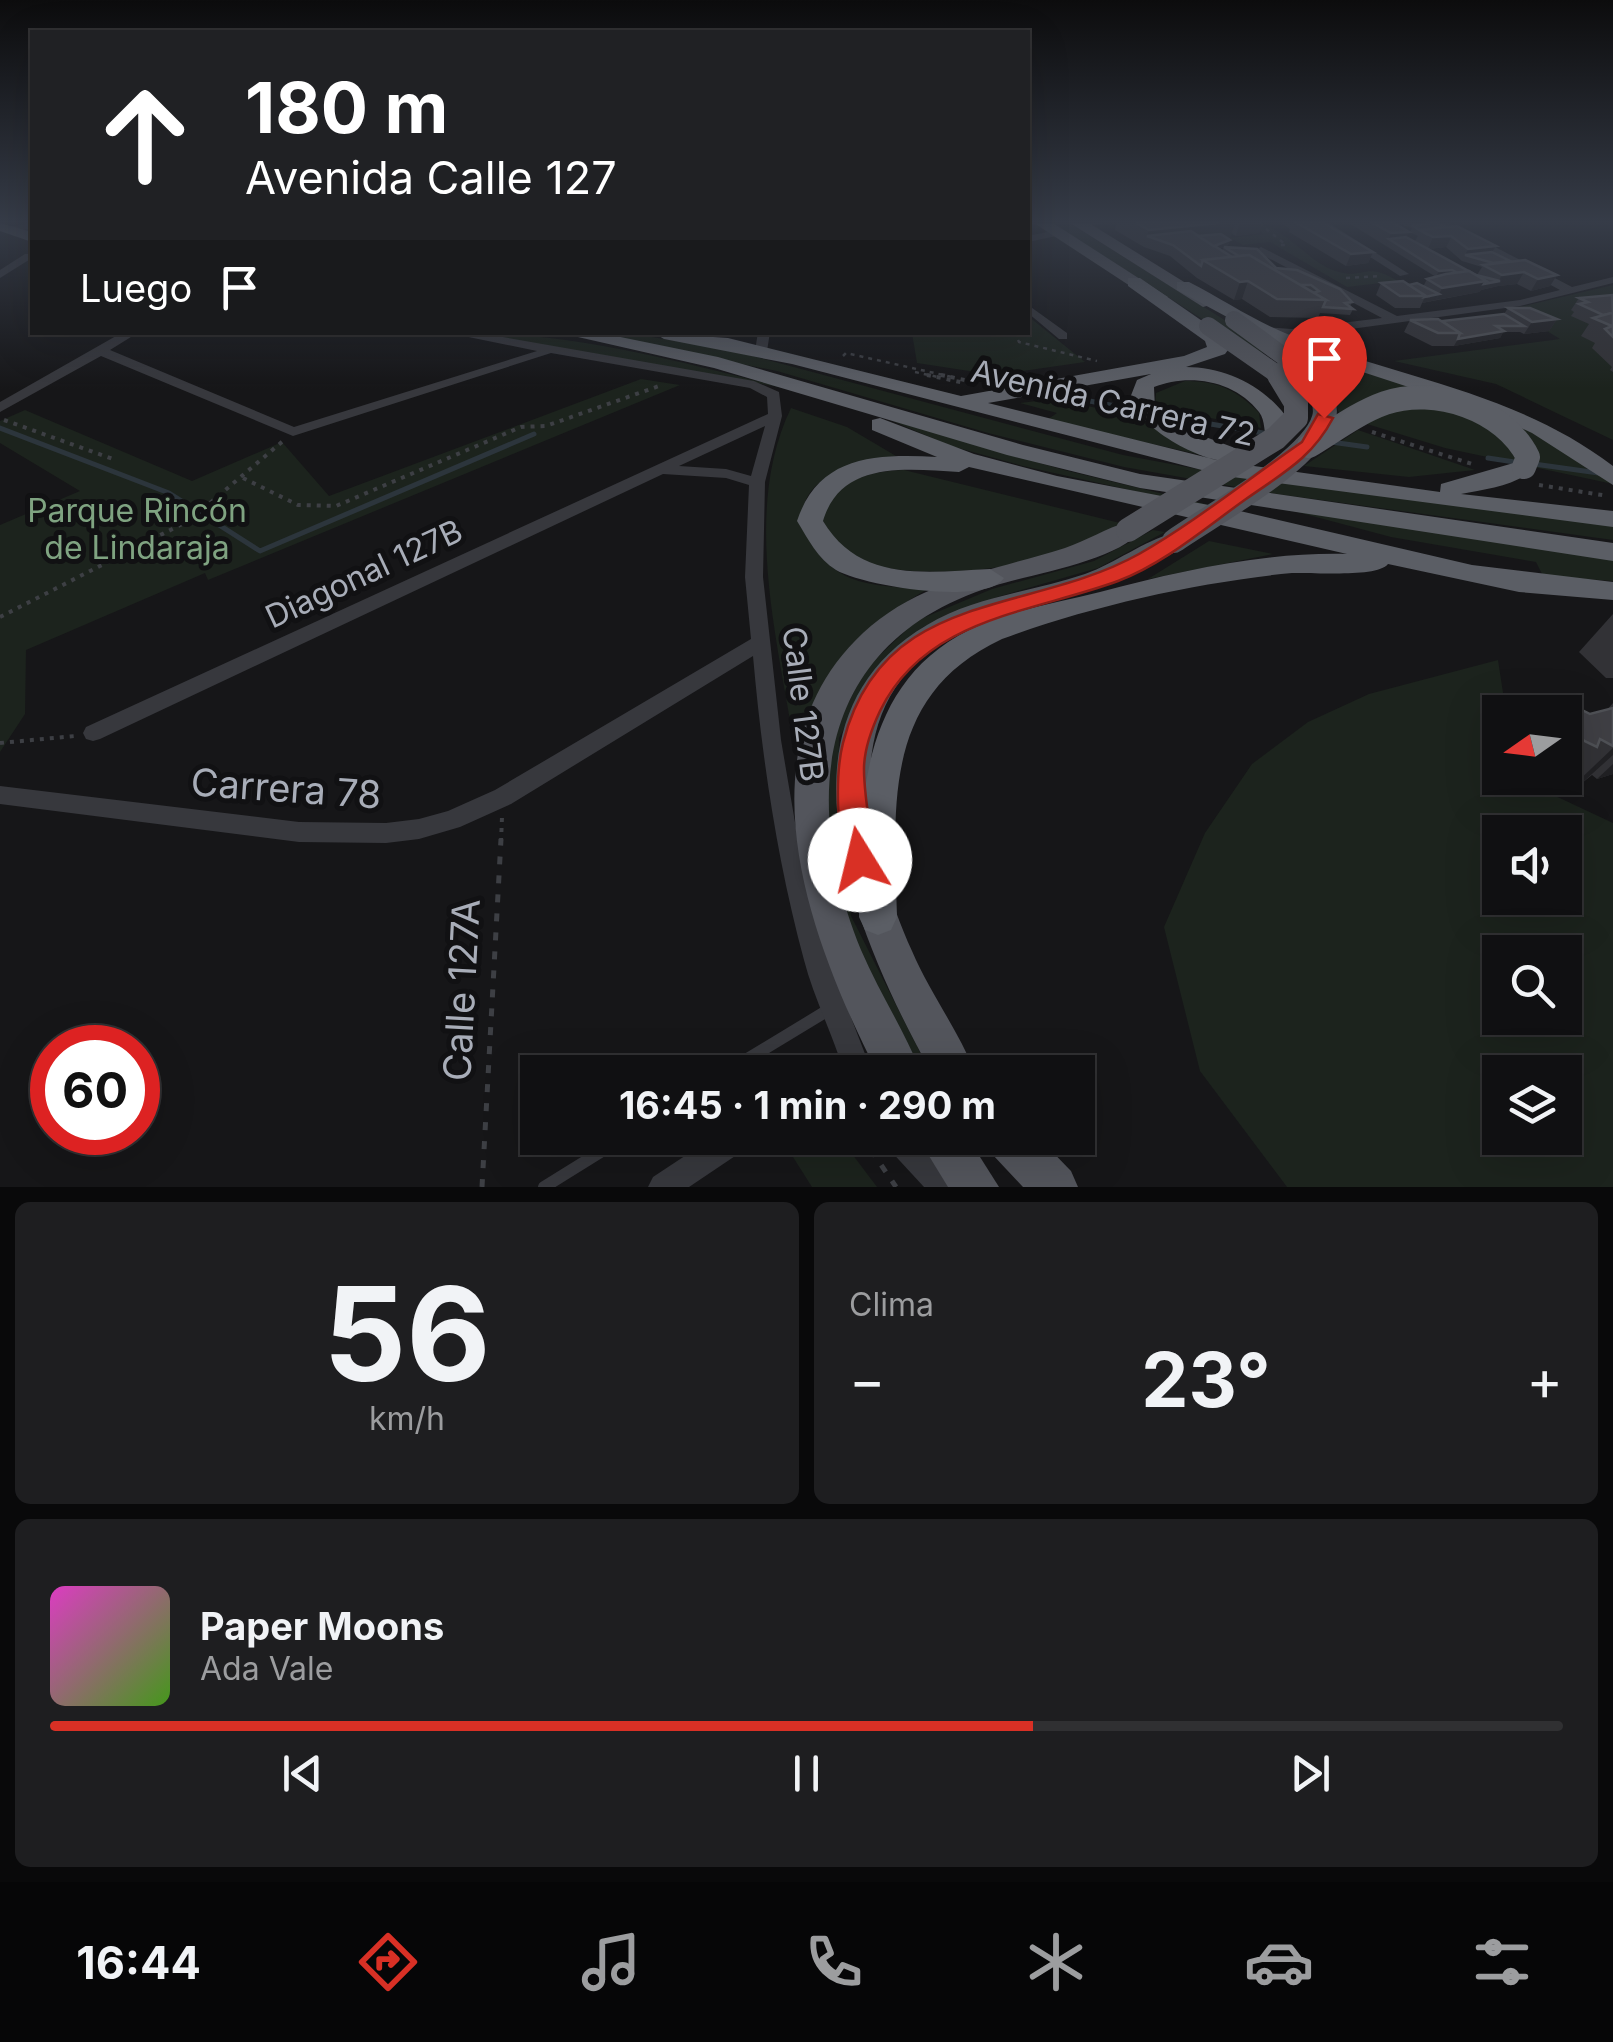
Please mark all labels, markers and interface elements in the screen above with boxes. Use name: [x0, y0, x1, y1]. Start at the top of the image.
text: 180 m: [245, 65, 448, 150]
icon: ahead: [80, 70, 210, 200]
text: Avenida Calle 127: [245, 150, 617, 205]
icon: arrive: [212, 260, 267, 315]
text: Luego: [80, 265, 192, 311]
pin: [1282, 316, 1367, 419]
icon: arrive: [1297, 331, 1352, 386]
street label: Avenida Carrera 72: [968, 351, 1259, 454]
park label: Parque Rincón de Lindaraja: [27, 491, 247, 567]
street label: Diagonal 127B: [259, 511, 468, 636]
street label: Calle 127B: [775, 624, 832, 784]
north arrow: [1482, 695, 1582, 795]
map controls: [1482, 695, 1582, 1155]
street label: Carrera 78: [189, 758, 383, 818]
position arrow: [808, 808, 912, 912]
button: sound: [1482, 815, 1582, 915]
street label: Calle 127A: [433, 898, 489, 1082]
button: search: [1482, 935, 1582, 1035]
speed limit sign: 60: [30, 1025, 160, 1155]
button: layers: [1482, 1055, 1582, 1155]
text: 16:45 · 1 min · 290 m: [619, 1082, 996, 1128]
text: 56: [323, 1255, 491, 1412]
text: Clima: [849, 1285, 934, 1324]
text: 23°: [1141, 1334, 1271, 1425]
text: −: [849, 1347, 885, 1413]
text: +: [1527, 1347, 1563, 1413]
text: km/h: [369, 1399, 445, 1438]
text: Paper Moons: [200, 1603, 444, 1649]
text: Ada Vale: [200, 1649, 333, 1688]
icon: previous: [275, 1746, 330, 1801]
icon: pause: [779, 1746, 834, 1801]
icon: next: [1283, 1746, 1338, 1801]
icon: directions: [353, 1927, 423, 1997]
icon: music: [576, 1927, 646, 1997]
icon: phone: [799, 1927, 869, 1997]
icon: climate: [1021, 1927, 1091, 1997]
icon: car: [1244, 1927, 1314, 1997]
icon: filters: [1467, 1927, 1537, 1997]
text: 16:44: [76, 1935, 201, 1990]

